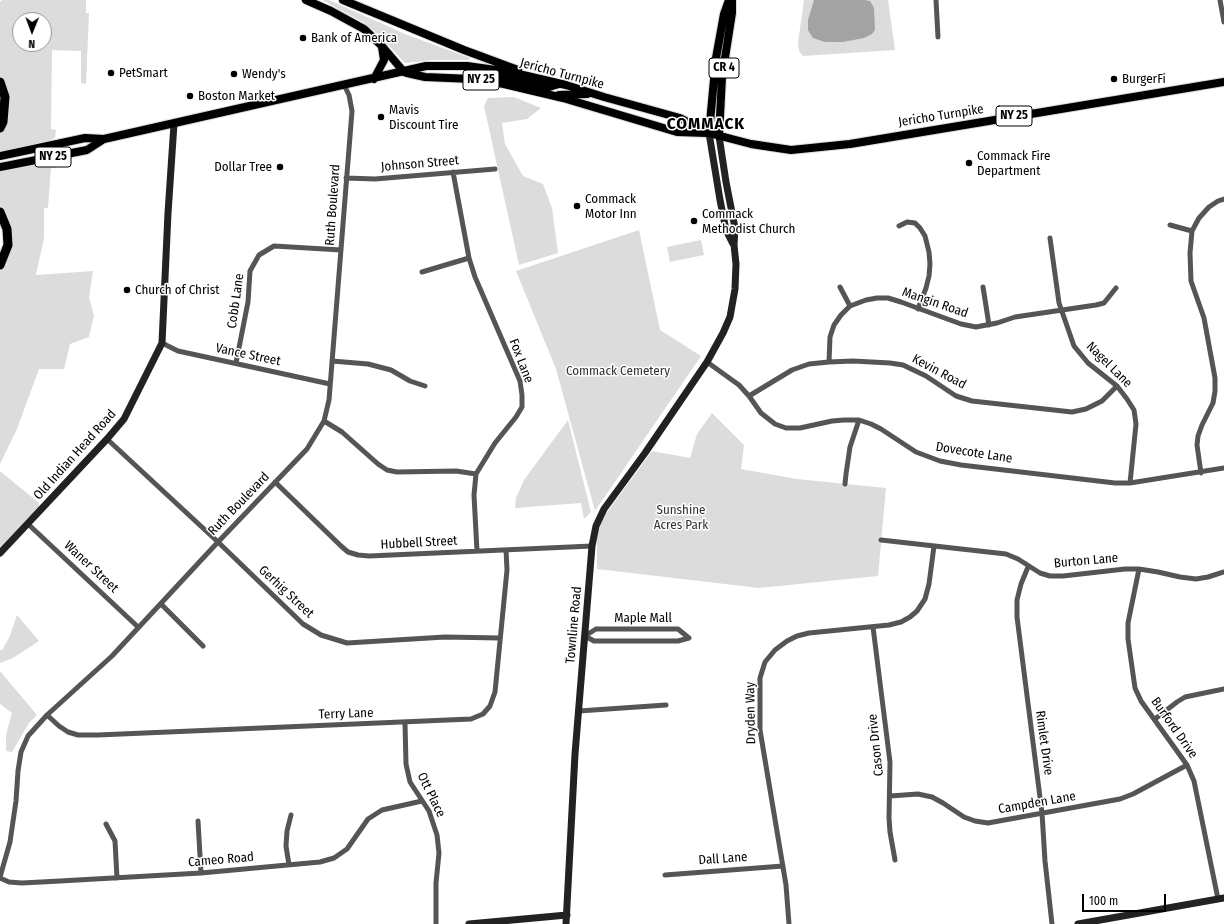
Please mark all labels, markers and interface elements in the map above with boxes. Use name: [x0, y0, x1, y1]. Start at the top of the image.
north arrow: [12, 12, 52, 52]
place label: Bank of America: [311, 30, 397, 46]
marker: Bank of America: [298, 33, 308, 43]
text: N: [28, 37, 35, 50]
street label: Jericho Turnpike: [518, 55, 606, 93]
road number: CR 4: [709, 58, 739, 78]
place label: PetSmart: [119, 65, 168, 81]
place label: Wendy's: [242, 66, 286, 82]
marker: PetSmart: [106, 68, 116, 78]
marker: Wendy's: [229, 69, 239, 79]
road number: NY 25: [463, 70, 499, 90]
place label: BurgerFi: [1122, 71, 1166, 87]
marker: BurgerFi: [1109, 74, 1119, 84]
place label: Boston Market: [198, 88, 275, 104]
marker: Boston Market: [185, 91, 195, 101]
place label: Mavis Discount Tire: [389, 102, 458, 133]
street label: Jericho Turnpike: [897, 102, 985, 130]
road number: NY 25: [996, 106, 1032, 126]
marker: Mavis Discount Tire: [376, 112, 386, 122]
district label: COMMACK: [667, 114, 745, 134]
road number: NY 25: [35, 147, 71, 167]
place label: Commack Fire Department: [977, 148, 1050, 179]
street label: Johnson Street: [380, 153, 460, 175]
marker: Commack Fire Department: [964, 158, 974, 168]
place label: Dollar Tree: [214, 159, 272, 175]
marker: Dollar Tree: [275, 162, 285, 172]
street label: Ruth Boulevard: [322, 164, 344, 246]
place label: Commack Motor Inn: [585, 191, 637, 222]
marker: Commack Motor Inn: [572, 201, 582, 211]
place label: Commack Methodist Church: [702, 206, 795, 237]
marker: Commack Methodist Church: [689, 216, 699, 226]
street label: Cobb Lane: [224, 272, 248, 330]
place label: Church of Christ: [135, 282, 220, 298]
street label: Mangin Road: [900, 284, 970, 322]
marker: Church of Christ: [122, 285, 132, 295]
street label: Fox Lane: [505, 337, 537, 385]
street label: Nagel Lane: [1083, 339, 1135, 391]
street label: Vance Street: [214, 341, 282, 369]
street label: Kevin Road: [909, 351, 969, 393]
park label: Commack Cemetery: [566, 363, 670, 379]
street label: Old Indian Head Road: [30, 407, 120, 503]
street label: Dovecote Lane: [935, 439, 1013, 467]
street label: Ruth Boulevard: [205, 469, 273, 539]
park label: Sunshine Acres Park: [654, 502, 708, 533]
street label: Hubbell Street: [380, 533, 458, 553]
street label: Waner Street: [61, 538, 121, 596]
street label: Burton Lane: [1053, 550, 1119, 572]
street label: Gerhig Street: [255, 563, 317, 621]
street label: Townline Road: [563, 586, 585, 664]
street label: Maple Mall: [614, 610, 672, 626]
street label: Dryden Way: [743, 682, 759, 744]
street label: Burford Drive: [1147, 695, 1201, 761]
street label: Terry Lane: [318, 705, 374, 723]
street label: Rimlet Drive: [1032, 710, 1056, 776]
street label: Cason Drive: [865, 713, 887, 777]
street label: Ott Place: [413, 770, 449, 820]
street label: Campden Lane: [997, 789, 1077, 817]
street label: Cameo Road: [187, 849, 255, 871]
street label: Dall Lane: [698, 850, 748, 868]
scale bar: [1084, 886, 1168, 912]
text: 100 m: [1089, 894, 1118, 908]

